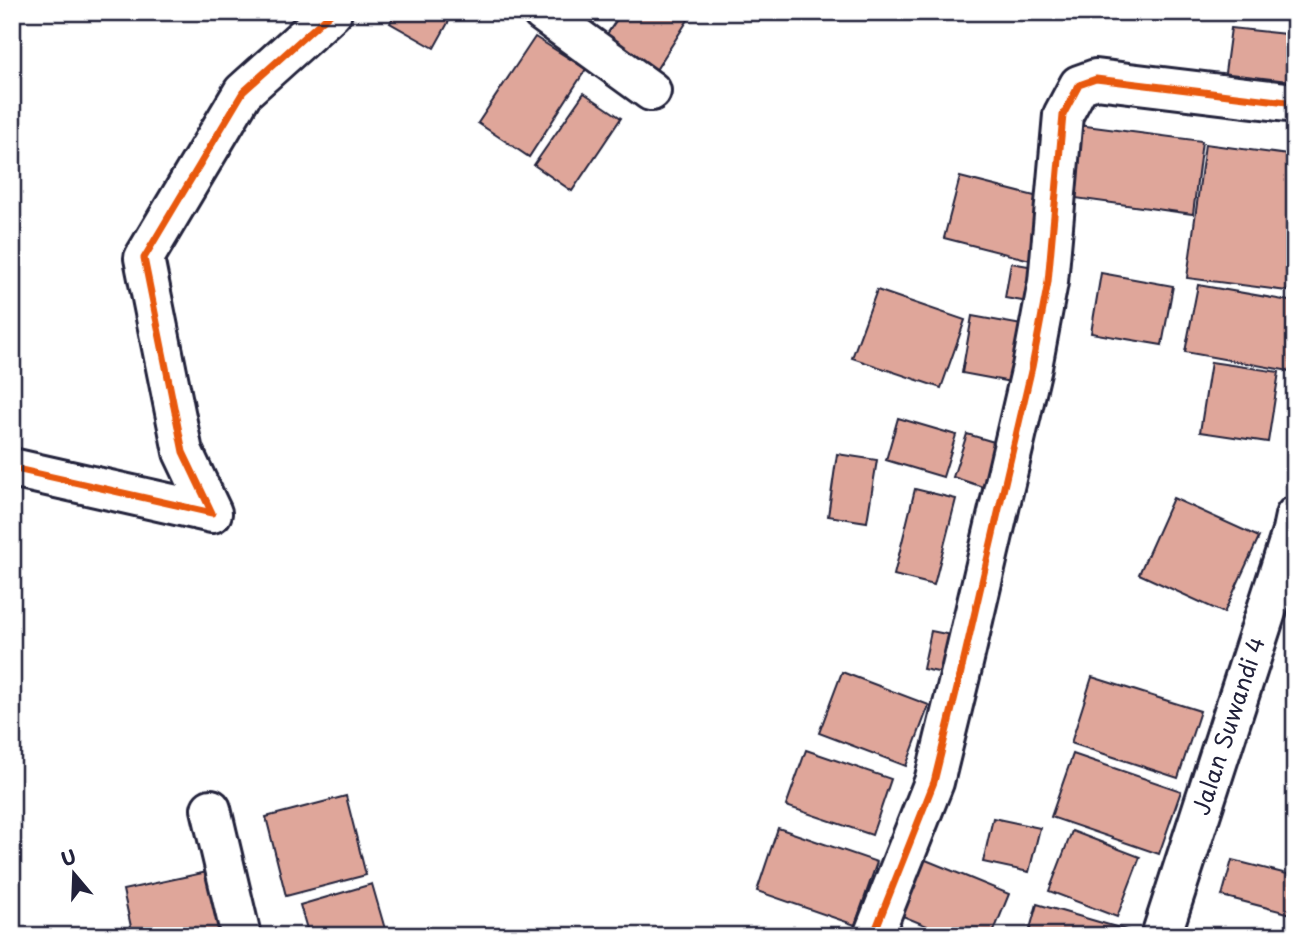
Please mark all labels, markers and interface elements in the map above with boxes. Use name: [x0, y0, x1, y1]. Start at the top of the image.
street label: Jalan Suwandi 4: [1182, 632, 1273, 819]
north arrow: [38, 839, 108, 909]
text: U: [57, 841, 80, 873]

